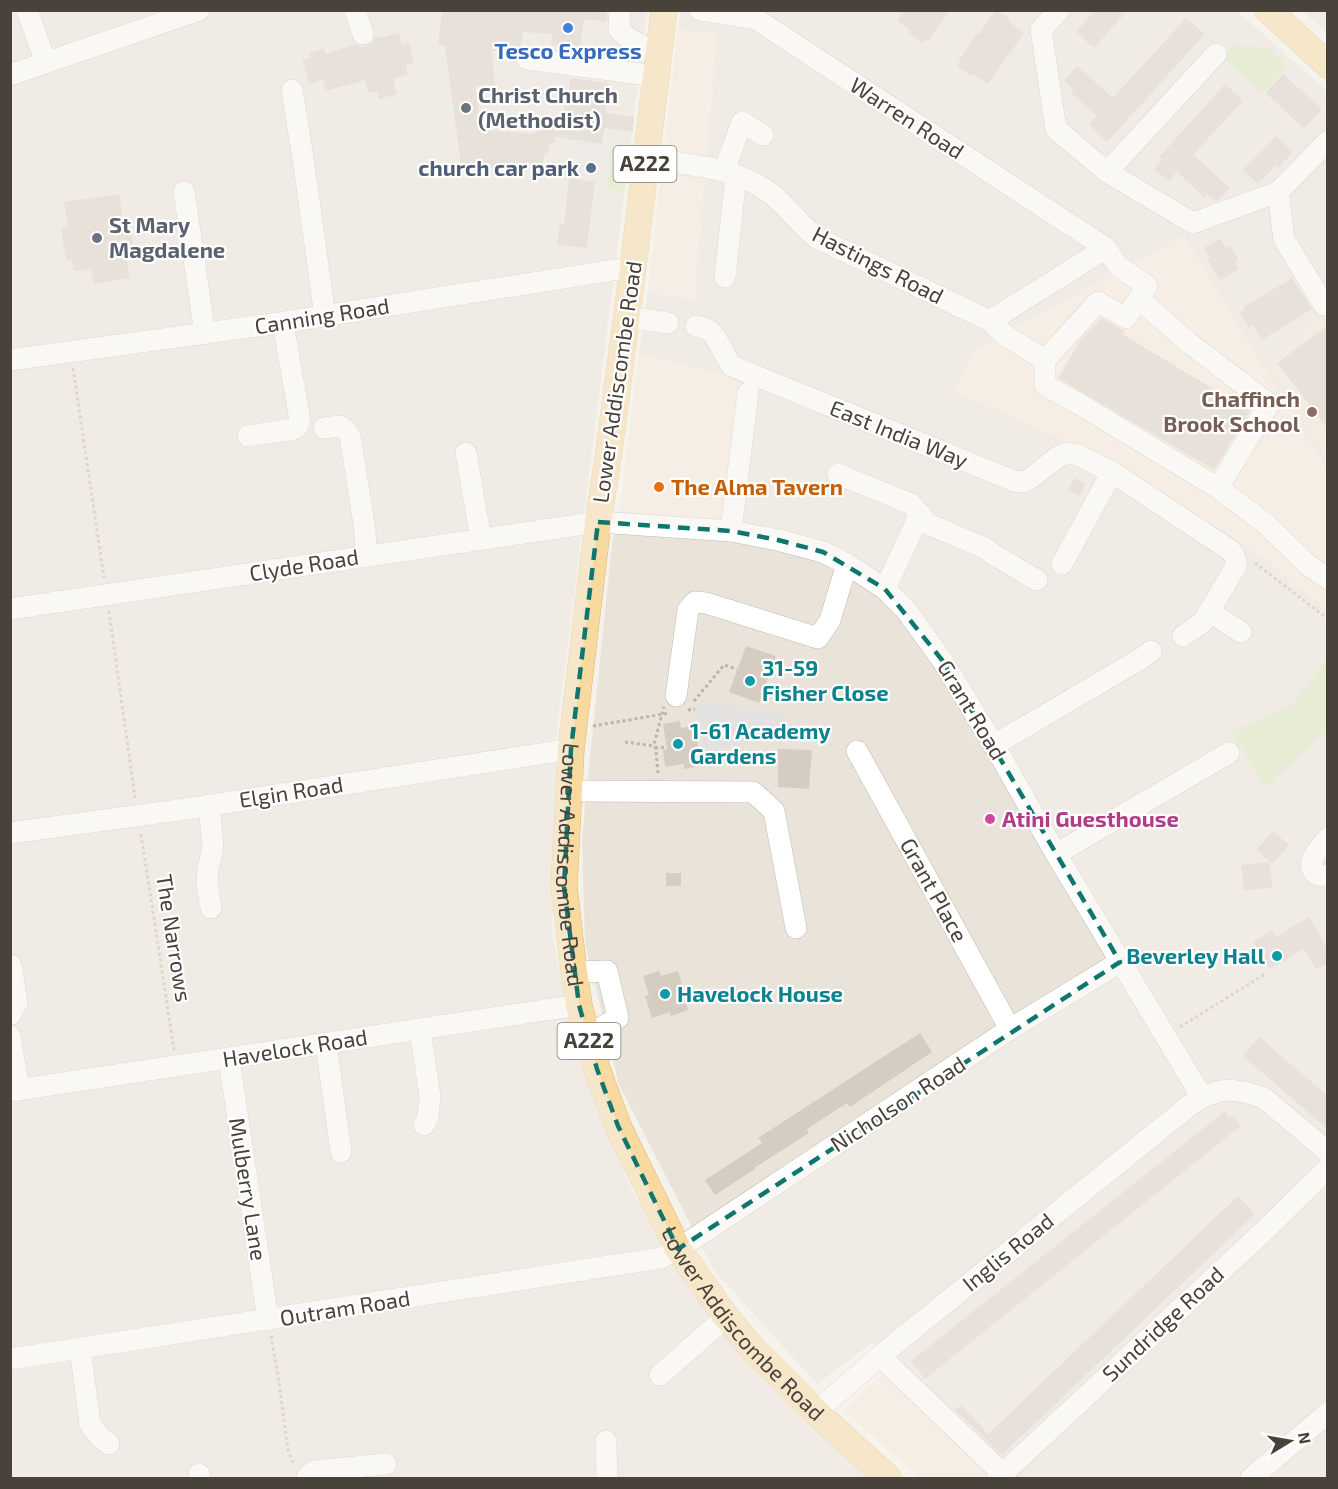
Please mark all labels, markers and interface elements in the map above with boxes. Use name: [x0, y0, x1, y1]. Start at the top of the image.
marker: Tesco Express: [561, 21, 575, 35]
place label: Tesco Express: [494, 37, 642, 63]
street label: Warren Road: [846, 71, 969, 164]
place label: Christ Church (Methodist): [478, 81, 618, 132]
marker: Christ Church (Methodist): [459, 101, 473, 115]
road number: A222: [614, 146, 676, 182]
place label: church car park: [418, 154, 580, 180]
marker: church car park: [584, 161, 598, 175]
place label: St Mary Magdalene: [109, 211, 225, 262]
street label: Hastings Road: [809, 220, 948, 308]
marker: St Mary Magdalene: [90, 231, 104, 245]
street label: Lower Addiscombe Road: [586, 259, 646, 505]
street label: Canning Road: [253, 292, 391, 339]
place label: Chaffinch Brook School: [1163, 385, 1301, 436]
street label: East India Way: [827, 394, 972, 473]
marker: Chaffinch Brook School: [1305, 405, 1319, 419]
place label: The Alma Tavern: [671, 473, 843, 499]
marker: The Alma Tavern: [652, 480, 666, 494]
street label: Clyde Road: [247, 543, 360, 585]
place label: 31-59 Fisher Close: [762, 654, 889, 705]
street label: Grant Road: [933, 655, 1013, 764]
marker: 31-59 Fisher Close: [743, 674, 757, 688]
place label: 1-61 Academy Gardens: [690, 717, 831, 768]
marker: 1-61 Academy Gardens: [671, 737, 685, 751]
street label: Lower Addiscombe Road: [552, 742, 590, 988]
street label: Elgin Road: [237, 770, 345, 812]
place label: Atini Guesthouse: [1002, 805, 1179, 831]
marker: Atini Guesthouse: [983, 812, 997, 826]
street label: Grant Place: [896, 833, 974, 946]
street label: The Narrows: [152, 872, 198, 1004]
place label: Beverley Hall: [1126, 942, 1266, 969]
marker: Beverley Hall: [1270, 949, 1284, 963]
place label: Havelock House: [677, 980, 843, 1006]
marker: Havelock House: [658, 987, 672, 1001]
street label: Havelock Road: [220, 1023, 369, 1071]
road number: A222: [558, 1023, 620, 1059]
street label: Nicholson Road: [825, 1050, 970, 1156]
street label: Mulberry Lane: [225, 1115, 273, 1262]
street label: Inglis Road: [957, 1207, 1058, 1296]
street label: Lower Addiscombe Road: [657, 1222, 830, 1425]
street label: Sundridge Road: [1096, 1260, 1228, 1386]
street label: Outram Road: [278, 1284, 412, 1330]
north arrow: [1260, 1411, 1320, 1471]
text: N: [1295, 1431, 1316, 1446]

